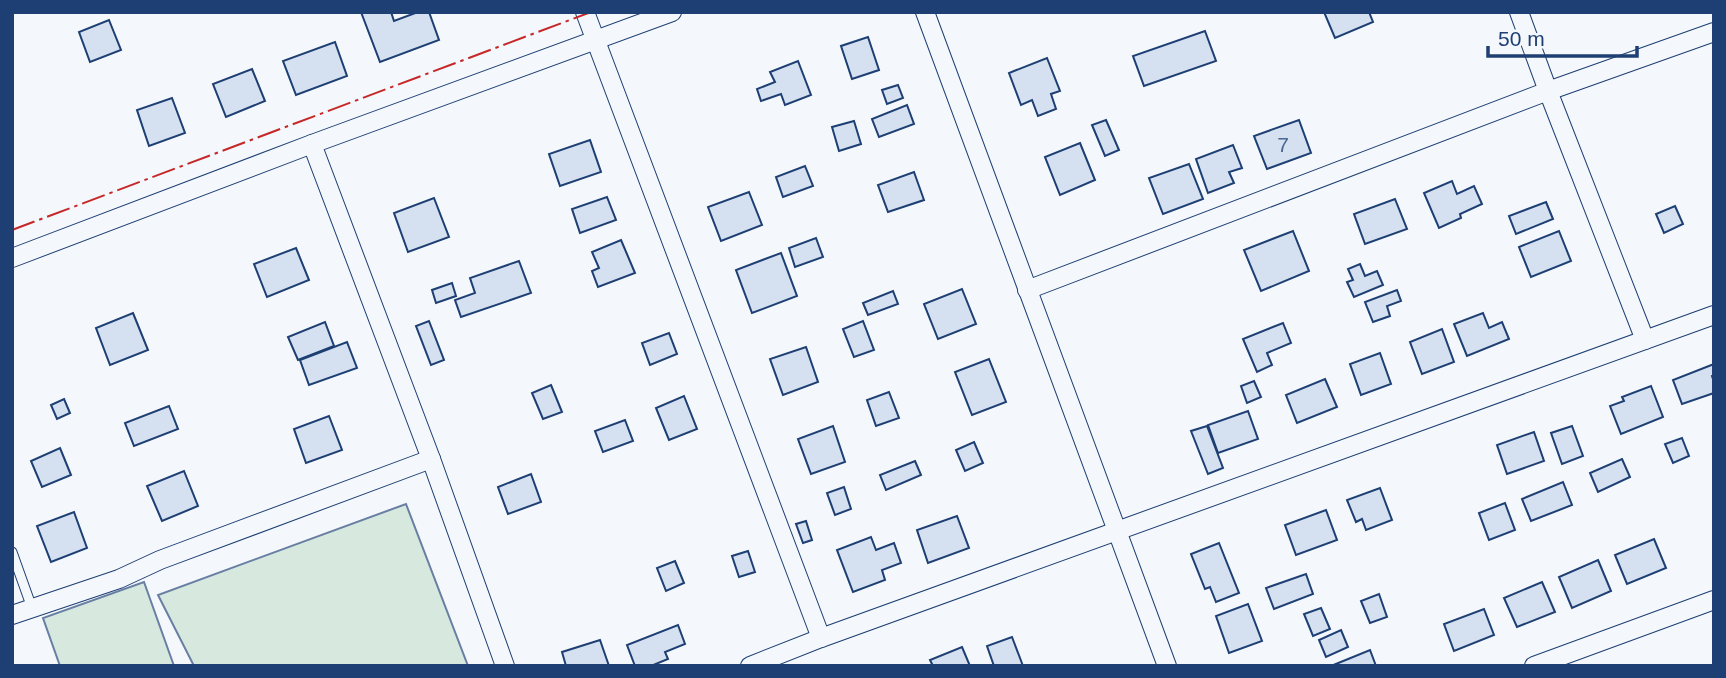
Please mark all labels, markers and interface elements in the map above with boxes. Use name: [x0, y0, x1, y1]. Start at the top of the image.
scale bar: [1488, 14, 1637, 58]
text: 50 m: [1498, 27, 1545, 50]
house number: 7: [1277, 133, 1289, 156]

